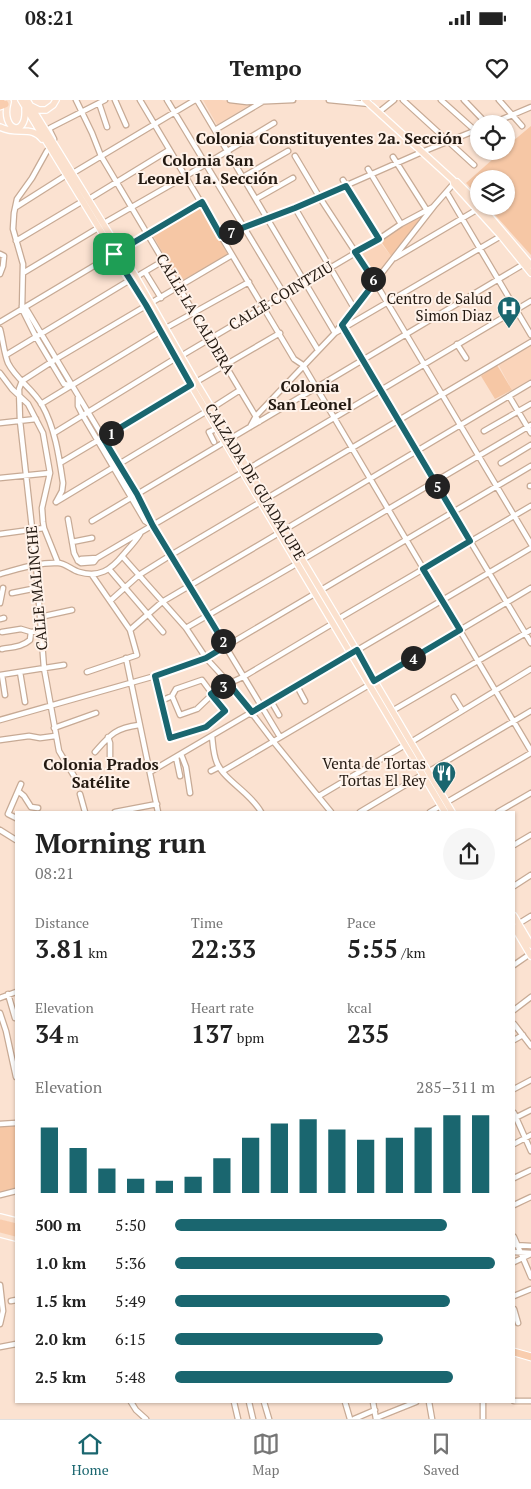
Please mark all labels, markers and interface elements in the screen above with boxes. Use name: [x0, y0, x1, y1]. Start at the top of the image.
text: 08:21: [25, 5, 74, 30]
text: Tempo: [229, 53, 302, 82]
icon: back: [20, 54, 48, 82]
icon: heart: [483, 54, 511, 82]
map controls: [470, 115, 515, 215]
button: locate: [470, 115, 515, 160]
district label: Colonia Constituyentes 2a. Sección: [196, 127, 463, 149]
district label: Colonia San Leonel 1a. Sección: [138, 149, 279, 189]
button: layers: [470, 170, 515, 215]
pin: 7: [218, 220, 244, 244]
text: 7: [228, 223, 235, 242]
pin: [93, 233, 135, 275]
icon: arrive: [100, 240, 128, 268]
street label: CALLE LA CALDERA: [152, 250, 240, 378]
street label: CALLE COINTZIU: [225, 256, 336, 334]
pin: 6: [360, 266, 386, 292]
text: 6: [370, 270, 377, 289]
place label: Centro de Salud Simon Diaz: [386, 288, 492, 325]
hospital icon: Centro de Salud Simon Diaz: [496, 295, 522, 329]
district label: Colonia San Leonel: [268, 375, 352, 415]
street label: CALZADA DE GUADALUPE: [201, 399, 311, 564]
pin: 1: [98, 420, 124, 446]
text: 1: [108, 424, 115, 443]
pin: 5: [424, 474, 450, 498]
text: 5: [434, 477, 441, 496]
street label: CALLE MALINCHE: [21, 525, 51, 651]
pin: 2: [210, 628, 236, 654]
text: 2: [220, 632, 227, 651]
pin: 4: [400, 646, 426, 670]
text: 4: [410, 649, 417, 668]
pin: 3: [210, 674, 236, 698]
text: 3: [220, 677, 227, 696]
district label: Colonia Prados Satélite: [43, 753, 159, 793]
place label: Venta de Tortas Tortas El Rey: [322, 753, 426, 790]
restaurant icon: Venta de Tortas Tortas El Rey: [431, 760, 457, 794]
text: Morning run: [35, 824, 206, 861]
button: share: [443, 828, 495, 880]
text: 08:21: [35, 862, 74, 884]
text: Distance: [35, 913, 89, 932]
text: Time: [191, 913, 223, 932]
text: Pace: [347, 913, 376, 932]
text: 3.81: [35, 932, 85, 965]
text: 22:33: [191, 932, 256, 965]
text: 5:55: [347, 932, 398, 965]
text: km: [85, 943, 108, 962]
text: /km: [398, 943, 425, 962]
text: Elevation: [35, 998, 94, 1017]
text: Heart rate: [191, 998, 254, 1017]
text: kcal: [347, 998, 372, 1017]
text: 34: [35, 1017, 63, 1050]
text: 137: [191, 1017, 233, 1050]
text: 235: [347, 1017, 389, 1050]
text: m: [63, 1028, 79, 1047]
text: bpm: [233, 1028, 264, 1047]
text: Elevation: [35, 1076, 102, 1098]
text: 285–311 m: [416, 1076, 495, 1098]
text: 500 m: [35, 1214, 81, 1236]
text: 5:50: [115, 1214, 146, 1236]
text: 1.0 km: [35, 1252, 86, 1274]
text: 5:36: [115, 1252, 146, 1274]
text: 1.5 km: [35, 1290, 86, 1312]
text: 5:49: [115, 1290, 146, 1312]
text: 2.0 km: [35, 1328, 86, 1350]
text: 6:15: [115, 1328, 146, 1350]
text: 2.5 km: [35, 1366, 86, 1388]
text: 5:48: [115, 1366, 146, 1388]
tab: Home: [72, 1430, 109, 1479]
tab: Map: [252, 1430, 280, 1479]
tab: Saved: [423, 1430, 459, 1479]

